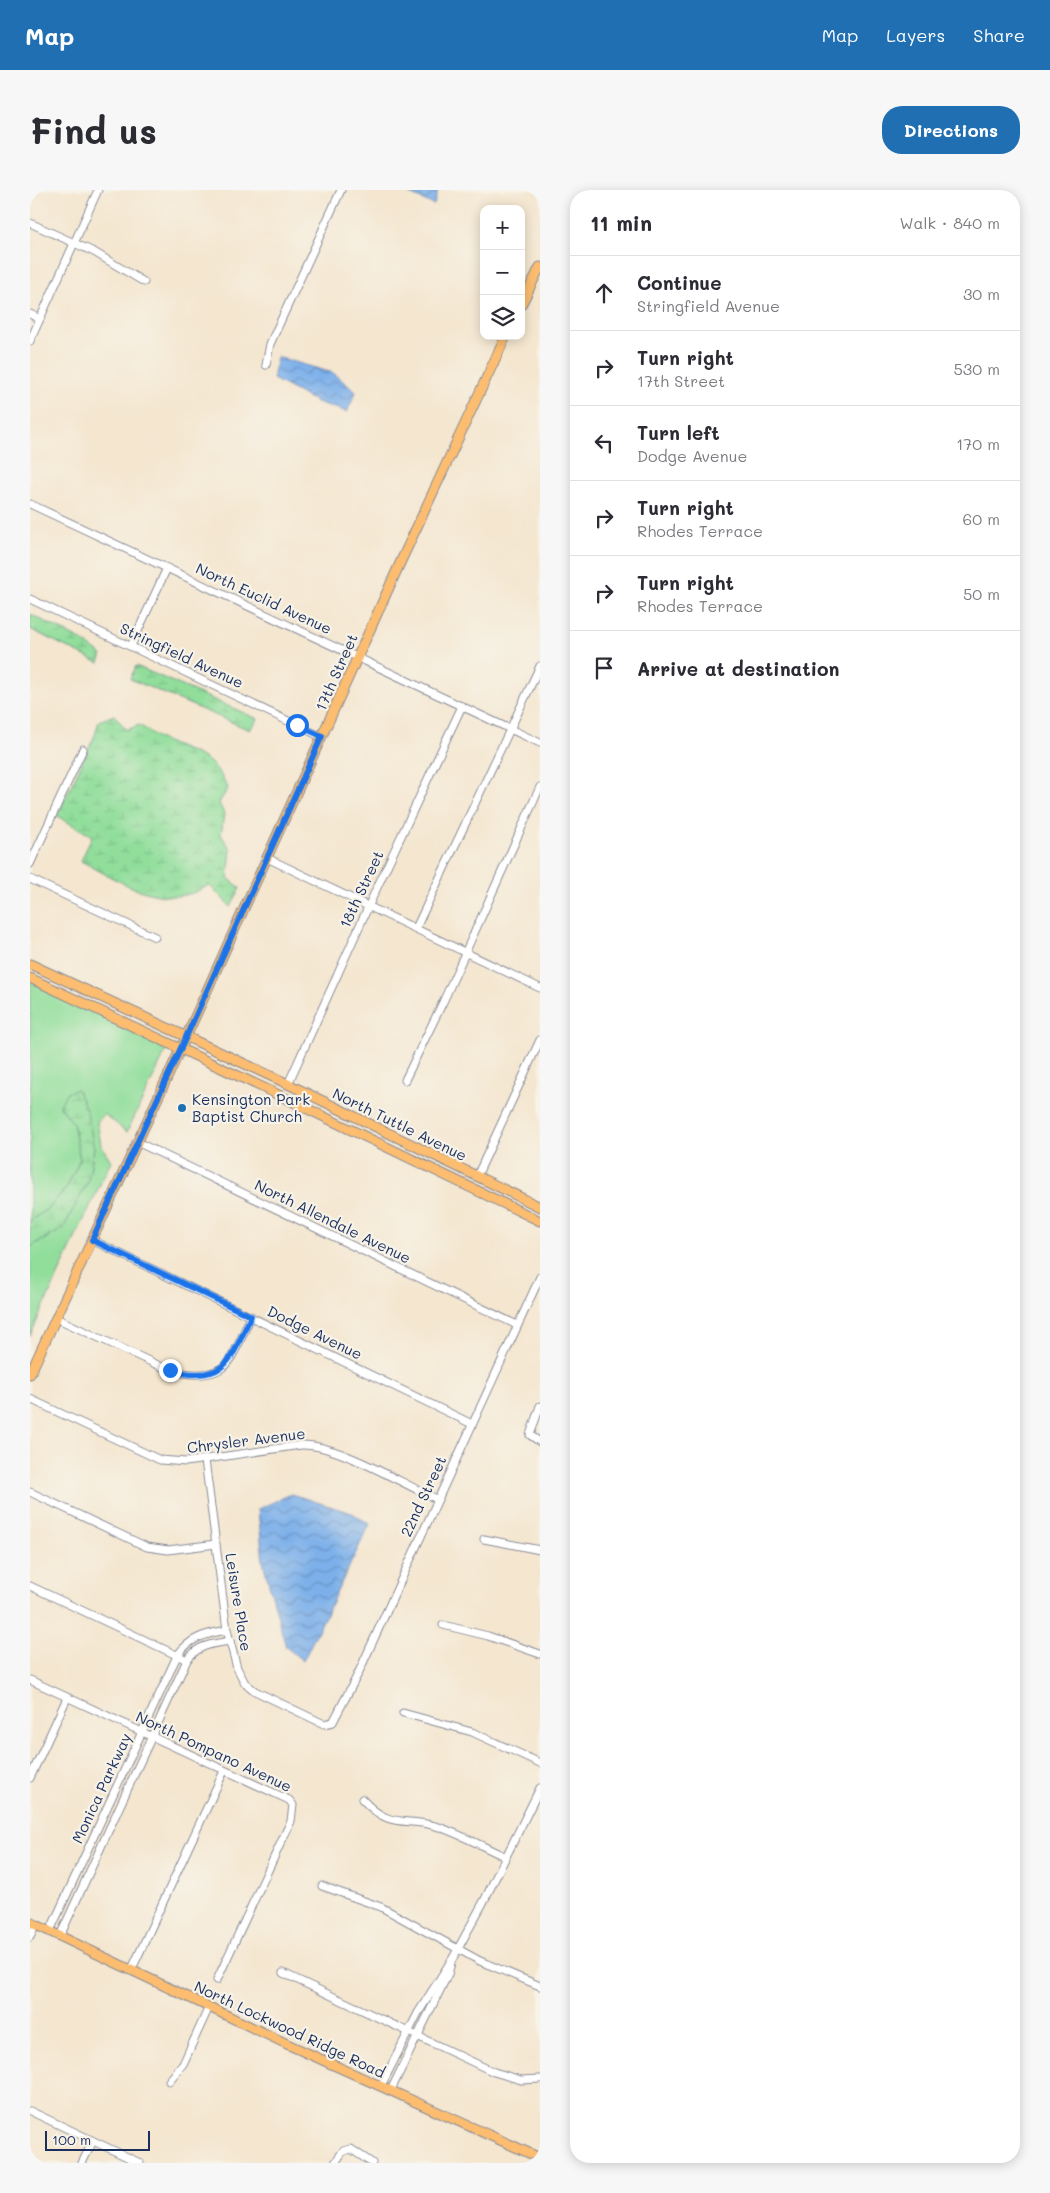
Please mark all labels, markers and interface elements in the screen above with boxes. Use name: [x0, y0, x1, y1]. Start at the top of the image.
text: Map: [25, 20, 74, 51]
text: Map: [822, 23, 858, 47]
text: Layers: [886, 23, 945, 47]
text: Share: [973, 23, 1025, 47]
button: Directions: [882, 106, 1020, 154]
text: Find us: [30, 107, 157, 153]
map controls: [480, 205, 525, 340]
button: +: [480, 205, 525, 250]
text: 11 min: [590, 209, 652, 236]
text: Walk · 840 m: [899, 212, 1000, 233]
button: −: [480, 250, 525, 295]
text: Continue: [637, 270, 722, 295]
icon: ahead: [590, 279, 618, 307]
text: 30 m: [963, 283, 1000, 304]
button: layers: [480, 295, 525, 340]
text: Stringfield Avenue: [637, 295, 780, 316]
text: Turn right: [637, 345, 734, 370]
icon: right: [590, 354, 618, 382]
text: 530 m: [954, 358, 1000, 379]
text: 17th Street: [637, 370, 725, 391]
text: Turn left: [637, 420, 720, 445]
icon: left: [590, 429, 618, 457]
text: 170 m: [956, 433, 1000, 454]
text: Dodge Avenue: [637, 445, 747, 466]
text: Turn right: [637, 495, 734, 520]
icon: right: [590, 504, 618, 532]
text: 60 m: [963, 508, 1000, 529]
text: Rhodes Terrace: [637, 520, 763, 541]
street label: North Euclid Avenue: [193, 558, 335, 638]
text: Turn right: [637, 570, 734, 595]
icon: right: [590, 579, 618, 607]
text: 50 m: [963, 583, 1000, 604]
text: Rhodes Terrace: [637, 595, 763, 616]
street label: Stringfield Avenue: [117, 618, 247, 692]
street label: 17th Street: [310, 630, 362, 714]
icon: arrive: [590, 654, 618, 682]
text: Arrive at destination: [637, 656, 840, 681]
route start: [286, 714, 309, 737]
street label: 18th Street: [334, 847, 388, 931]
street label: North Tuttle Avenue: [330, 1083, 470, 1165]
place label: Kensington Park Baptist Church: [192, 1089, 310, 1126]
marker: Kensington Park Baptist Church: [176, 1102, 188, 1114]
street label: North Allendale Avenue: [252, 1174, 414, 1268]
street label: Dodge Avenue: [264, 1300, 366, 1364]
route end: [159, 1359, 182, 1382]
street label: Chrysler Avenue: [186, 1423, 306, 1457]
street label: 22nd Street: [396, 1452, 450, 1540]
street label: Leisure Place: [221, 1551, 257, 1653]
street label: North Pompano Avenue: [133, 1706, 295, 1796]
street label: Monica Parkway: [67, 1729, 135, 1846]
street label: North Lockwood Ridge Road: [191, 1976, 389, 2082]
scale bar: [45, 2128, 150, 2151]
text: 100 m: [52, 2130, 91, 2149]

